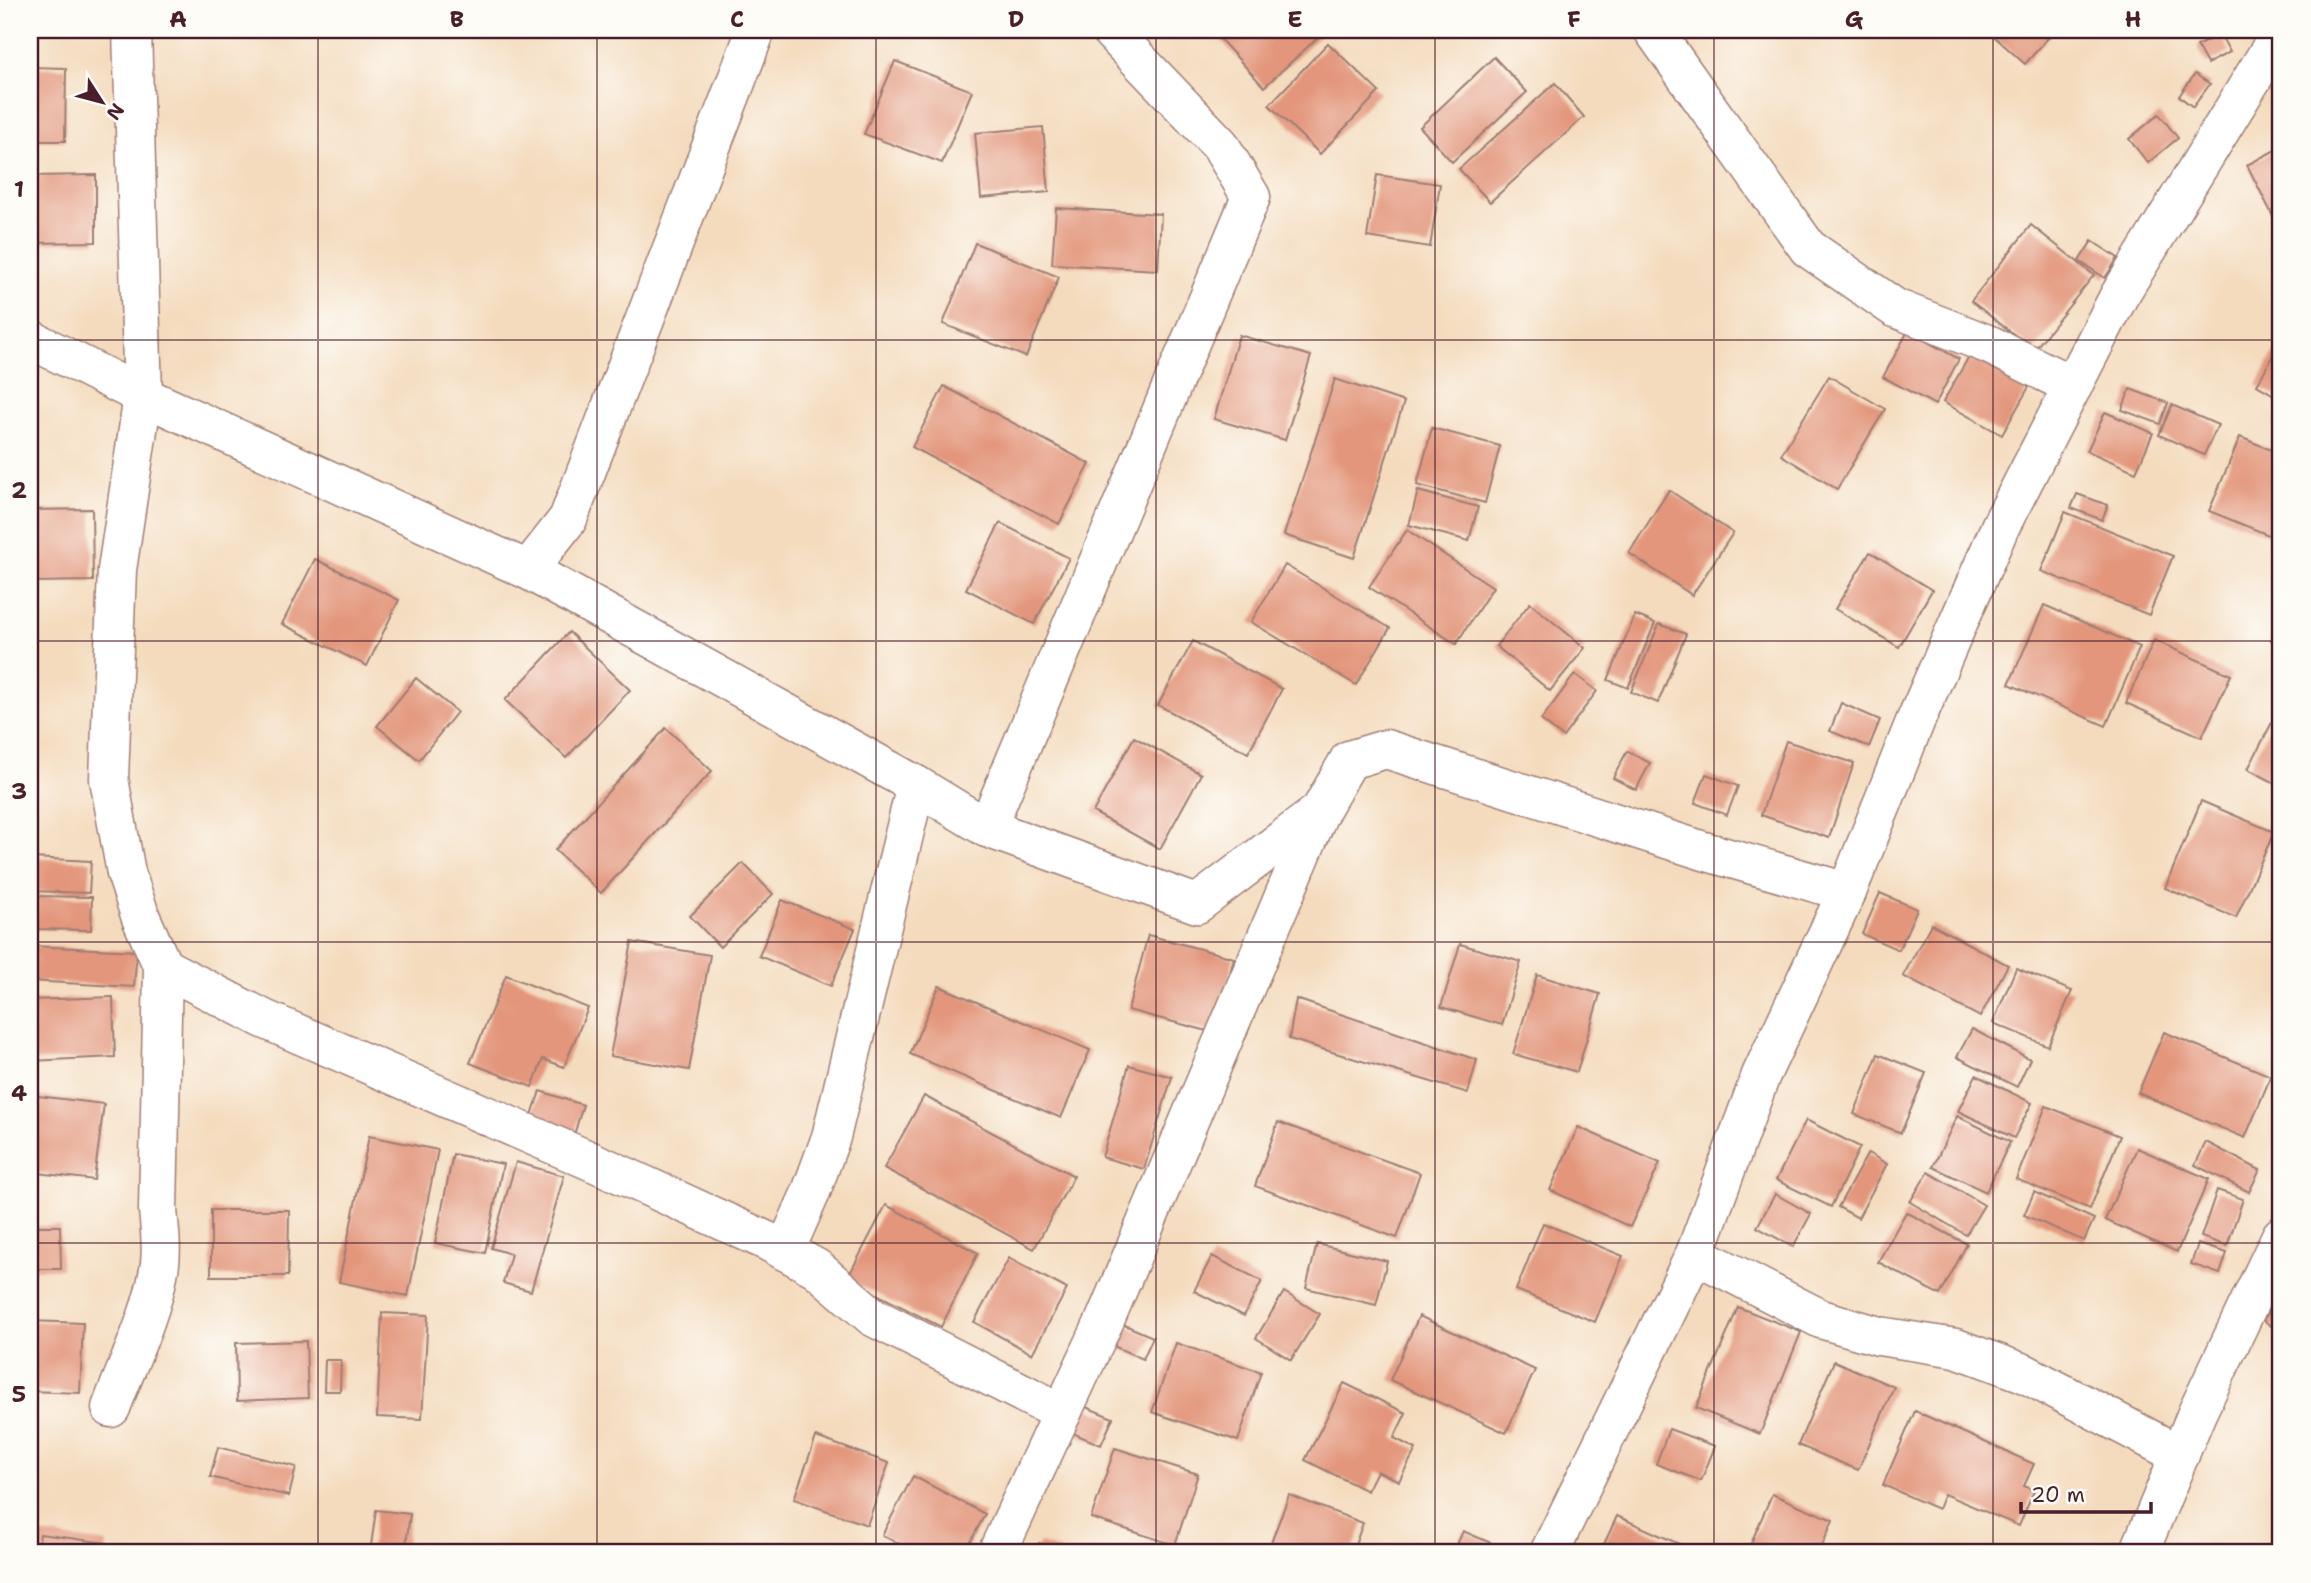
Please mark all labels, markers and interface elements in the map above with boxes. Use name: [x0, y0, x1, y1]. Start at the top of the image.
text: A: [169, 4, 187, 34]
text: B: [450, 4, 464, 34]
text: C: [730, 4, 744, 34]
text: D: [1008, 4, 1024, 34]
text: E: [1287, 4, 1303, 34]
text: F: [1567, 4, 1581, 34]
text: G: [1845, 4, 1864, 34]
text: H: [2125, 4, 2141, 34]
north arrow: [66, 66, 136, 136]
text: N: [101, 98, 130, 125]
text: 1: [14, 174, 24, 204]
text: 2: [11, 475, 27, 505]
text: 3: [11, 776, 27, 806]
text: 4: [11, 1078, 27, 1108]
text: 5: [12, 1379, 26, 1409]
scale bar: [2021, 1471, 2150, 1515]
text: 20 m: [2031, 1481, 2085, 1509]

